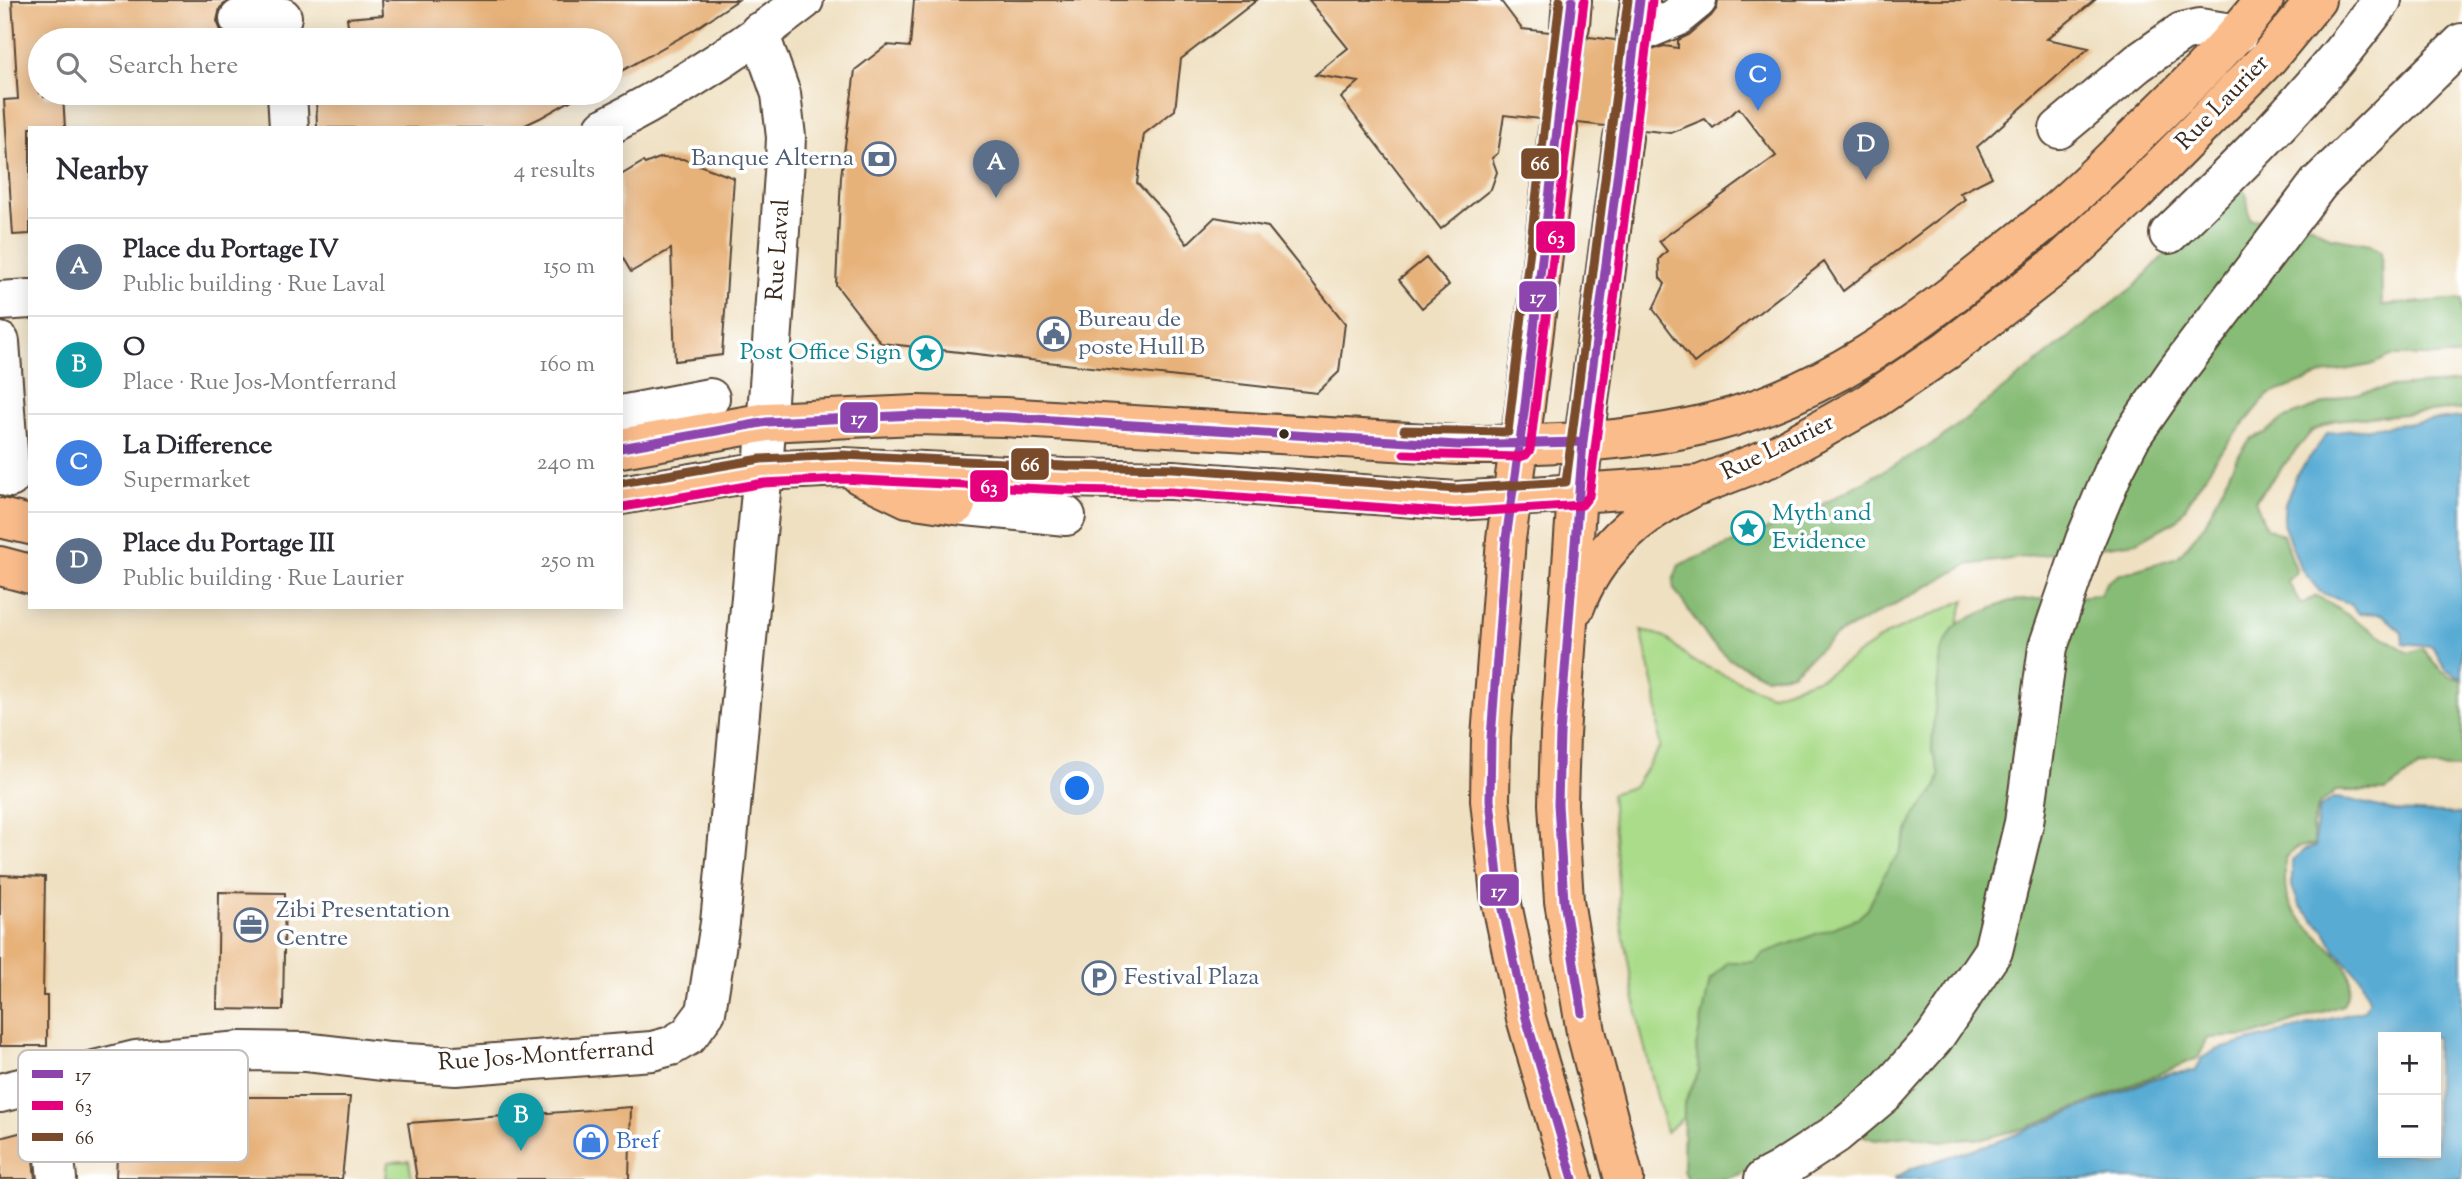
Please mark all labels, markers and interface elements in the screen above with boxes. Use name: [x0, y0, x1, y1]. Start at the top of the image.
search box: [28, 28, 623, 105]
street label: Rue Laurier: [2169, 47, 2277, 159]
icon: search: [52, 48, 90, 86]
text: Search here: [108, 48, 238, 85]
pin: C: [1735, 53, 1781, 111]
pin: D: [1843, 122, 1889, 180]
bank icon: Banque Alterna: [860, 140, 898, 178]
pin: A: [973, 140, 1019, 198]
place label: Banque Alterna: [691, 142, 854, 176]
line badge: 66: [1520, 147, 1560, 180]
text: Nearby: [56, 150, 148, 193]
text: 66: [1531, 152, 1549, 179]
text: 4 results: [514, 155, 595, 188]
street label: Rue Laval: [758, 198, 800, 302]
line badge: 63: [1535, 220, 1576, 254]
text: 63: [1547, 226, 1565, 253]
text: Place du Portage IV: [123, 232, 339, 269]
text: A: [70, 251, 88, 284]
text: 150 m: [543, 251, 595, 284]
text: Public building · Rue Laval: [123, 269, 385, 302]
line badge: 17: [1518, 280, 1558, 313]
text: 17: [1530, 285, 1546, 312]
place label: Bureau de poste Hull B: [1078, 303, 1205, 365]
public building icon: Bureau de poste Hull B: [1035, 315, 1073, 353]
text: O: [123, 330, 145, 367]
place icon: Post Office Sign: [907, 334, 945, 372]
place label: Post Office Sign: [740, 336, 902, 370]
text: B: [72, 349, 86, 382]
text: 160 m: [540, 349, 595, 382]
text: Place · Rue Jos-Montferrand: [123, 367, 397, 400]
line badge: 17: [839, 401, 879, 434]
text: 17: [851, 406, 867, 433]
street label: Rue Laurier: [1716, 406, 1840, 490]
unlabelled marker: [1277, 427, 1291, 441]
text: La Difference: [123, 428, 272, 465]
text: C: [70, 447, 88, 480]
text: 240 m: [537, 447, 595, 480]
line badge: 66: [1010, 447, 1050, 481]
text: 66: [1021, 453, 1039, 480]
text: Supermarket: [123, 465, 250, 498]
line badge: 63: [969, 469, 1009, 503]
text: 63: [980, 475, 998, 502]
place label: Myth and Evidence: [1772, 497, 1872, 559]
place icon: Myth and Evidence: [1729, 509, 1767, 547]
text: Place du Portage III: [123, 526, 335, 563]
text: D: [70, 545, 88, 578]
text: 250 m: [540, 545, 595, 578]
text: Public building · Rue Laurier: [123, 563, 404, 596]
your location: [1060, 771, 1094, 805]
line badge: 17: [1479, 873, 1520, 907]
text: 17: [1491, 879, 1507, 906]
place label: Zibi Presentation Centre: [276, 894, 450, 956]
office icon: Zibi Presentation Centre: [232, 906, 270, 944]
parking icon: Festival Plaza: [1080, 959, 1118, 997]
place label: Festival Plaza: [1124, 961, 1259, 995]
street label: Rue Jos-Montferrand: [437, 1031, 656, 1081]
map controls: [2378, 1032, 2441, 1158]
button: +: [2378, 1032, 2441, 1095]
legend: [18, 1050, 248, 1162]
text: 17: [75, 1063, 91, 1090]
pin: B: [498, 1093, 544, 1151]
text: 63: [75, 1094, 92, 1121]
button: −: [2378, 1095, 2441, 1158]
shop icon: Bref: [572, 1123, 610, 1161]
place label: Bref: [616, 1125, 661, 1159]
text: 66: [75, 1126, 94, 1153]

